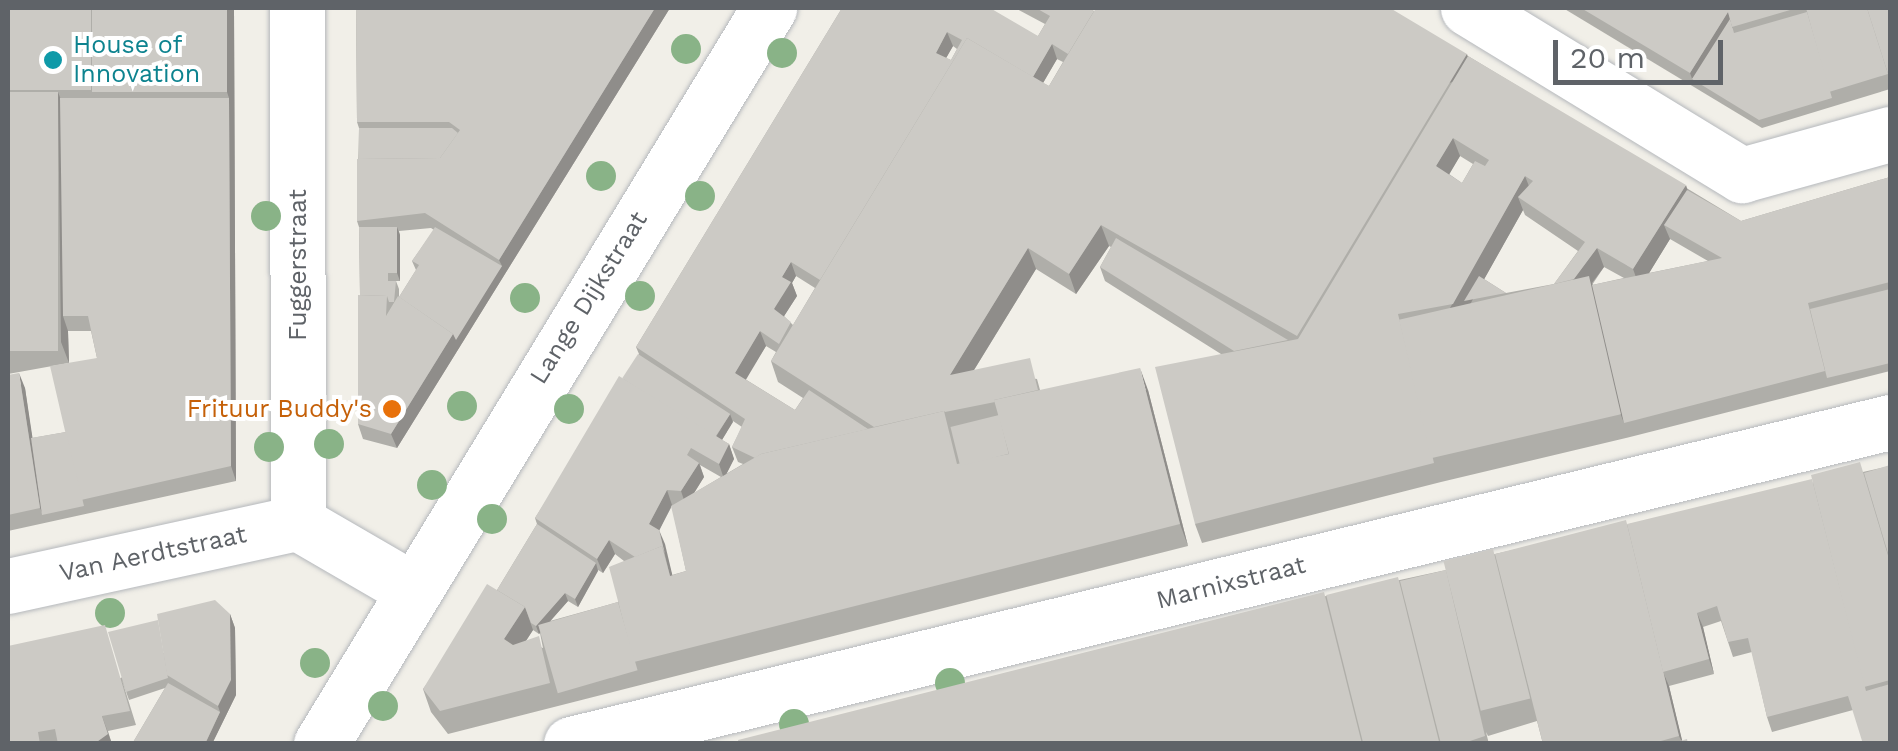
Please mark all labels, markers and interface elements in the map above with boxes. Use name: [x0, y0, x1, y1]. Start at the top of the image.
scale bar: [1558, 20, 1728, 82]
place label: House of Innovation: [73, 31, 200, 90]
text: 20 m: [1570, 40, 1645, 75]
marker: House of Innovation: [42, 49, 64, 71]
street label: Fuggerstraat: [283, 189, 313, 341]
street label: Lange Dijkstraat: [524, 206, 654, 390]
place label: Frituur Buddy's: [186, 394, 372, 424]
marker: Frituur Buddy's: [381, 398, 403, 420]
street label: Van Aerdtstraat: [56, 519, 250, 589]
street label: Marnixstraat: [1153, 550, 1309, 616]

